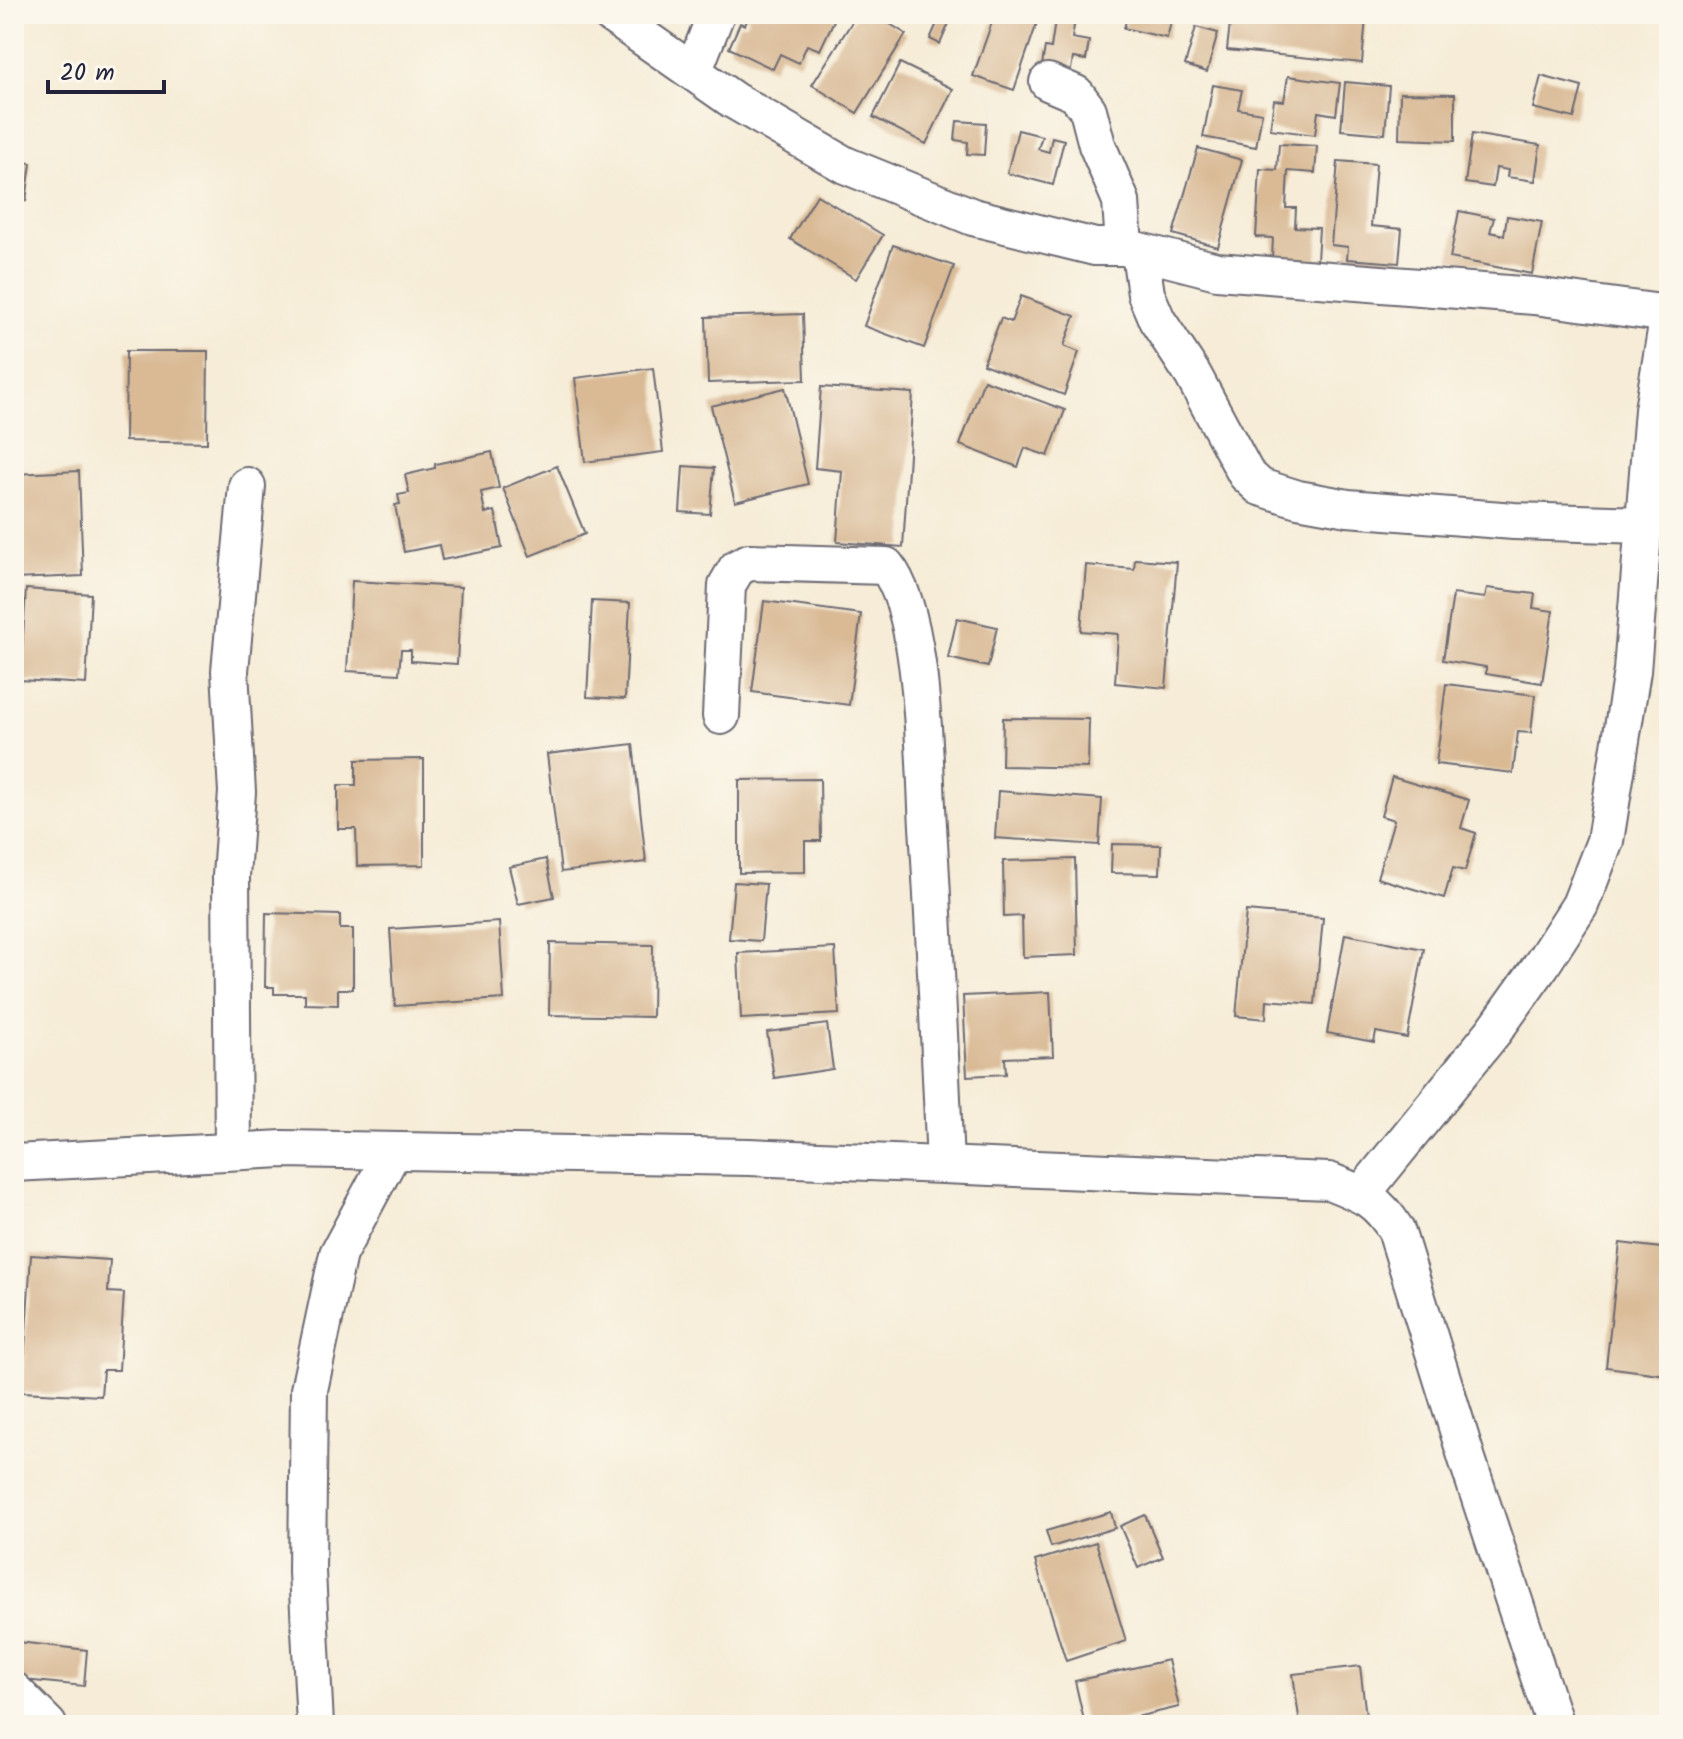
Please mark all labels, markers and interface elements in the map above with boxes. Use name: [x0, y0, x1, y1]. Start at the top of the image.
scale bar: [48, 44, 164, 94]
text: 20 m: [60, 54, 115, 93]

